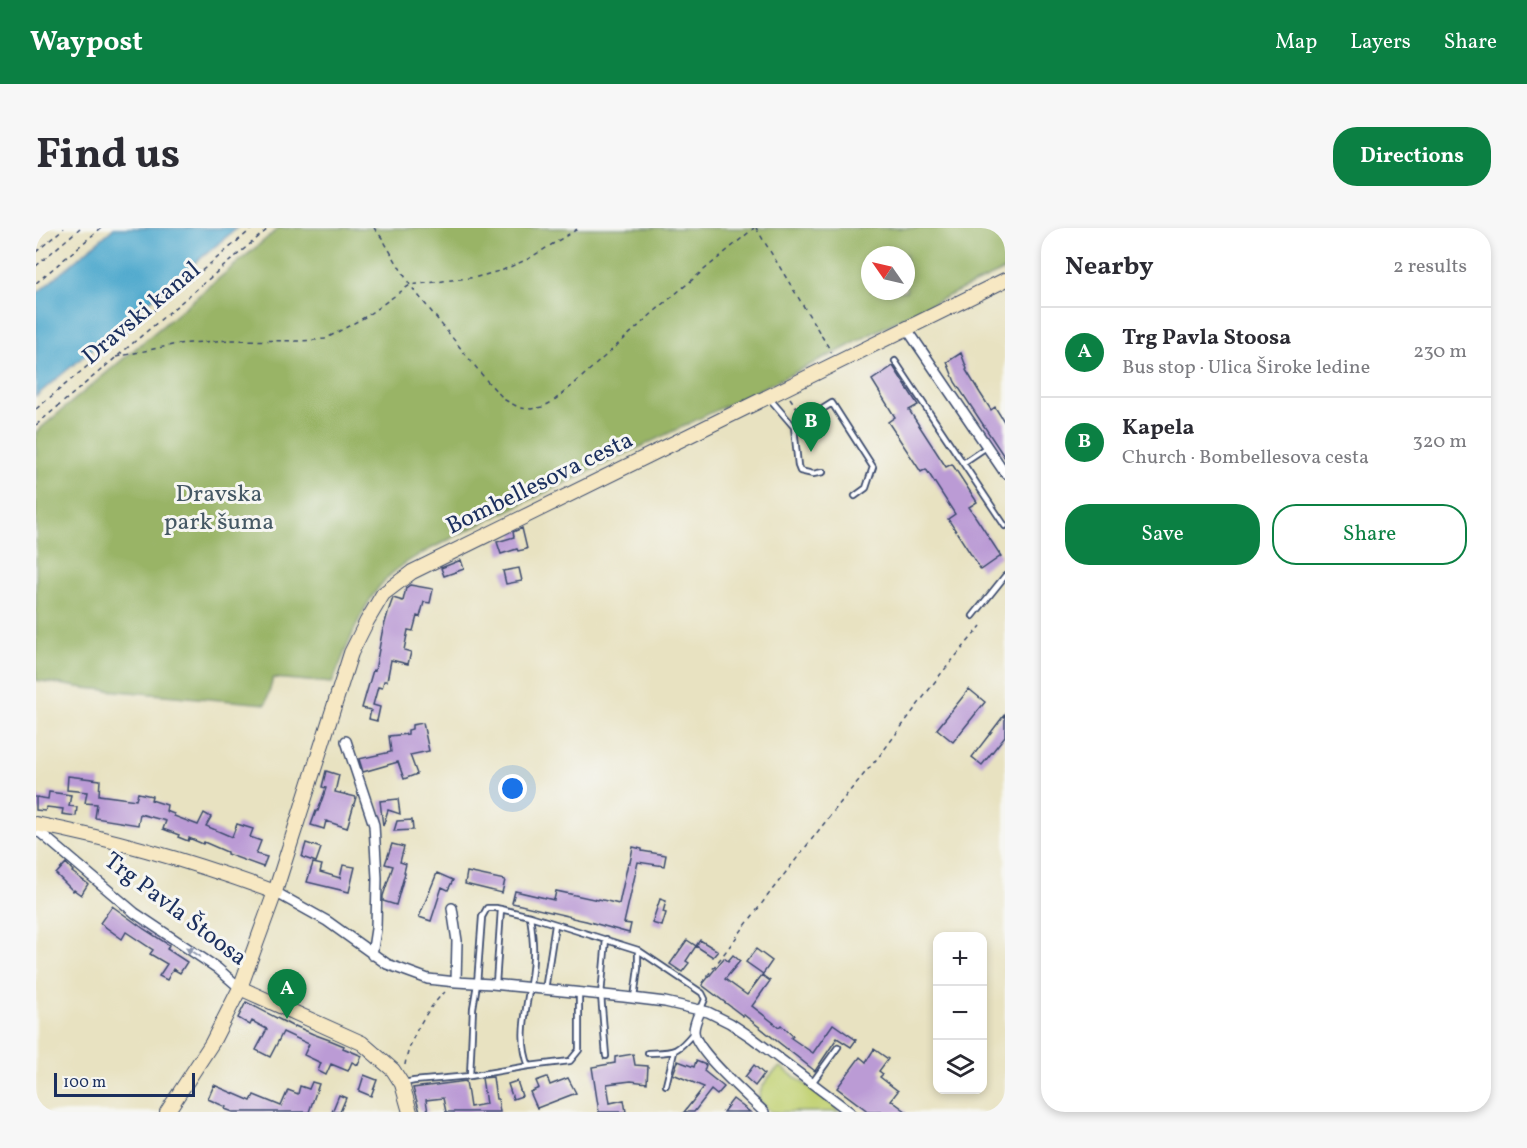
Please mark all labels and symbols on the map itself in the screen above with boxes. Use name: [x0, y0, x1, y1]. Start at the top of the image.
north arrow: [861, 246, 915, 300]
street label: Dravski kanal: [75, 254, 209, 374]
pin: B: [792, 402, 830, 452]
street label: Bombellesova cesta: [441, 424, 639, 544]
park label: Dravska park šuma: [164, 478, 274, 540]
your location: [498, 774, 527, 803]
street label: Trg Pavla Štoosa: [96, 845, 254, 975]
one-way arrow: [186, 946, 202, 958]
pin: A: [268, 970, 306, 1019]
scale bar: [54, 1070, 195, 1098]

